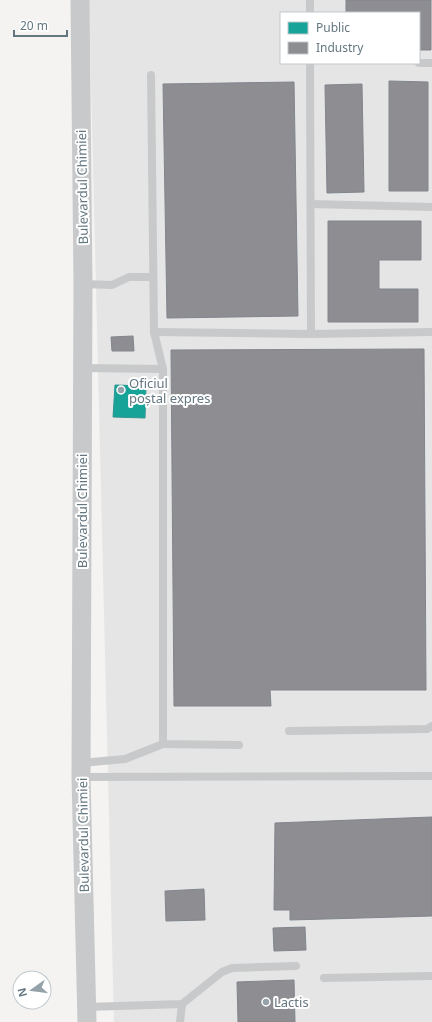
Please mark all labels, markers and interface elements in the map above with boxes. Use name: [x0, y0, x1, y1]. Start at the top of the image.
scale bar: [14, 12, 67, 38]
legend: [280, 12, 420, 64]
text: 20 m: [20, 17, 48, 34]
text: Public: [316, 19, 350, 36]
text: Industry: [316, 39, 364, 56]
street label: Bulevardul Chimiei: [72, 130, 92, 244]
place label: Oficiul poștal expres: [129, 374, 210, 407]
marker: Oficiul poștal expres: [116, 385, 126, 395]
street label: Bulevardul Chimiei: [73, 454, 91, 568]
street label: Bulevardul Chimiei: [73, 778, 93, 892]
north arrow: [12, 970, 52, 1010]
text: N: [13, 986, 30, 999]
place label: Lactis: [274, 993, 309, 1011]
marker: Lactis: [261, 997, 271, 1007]

